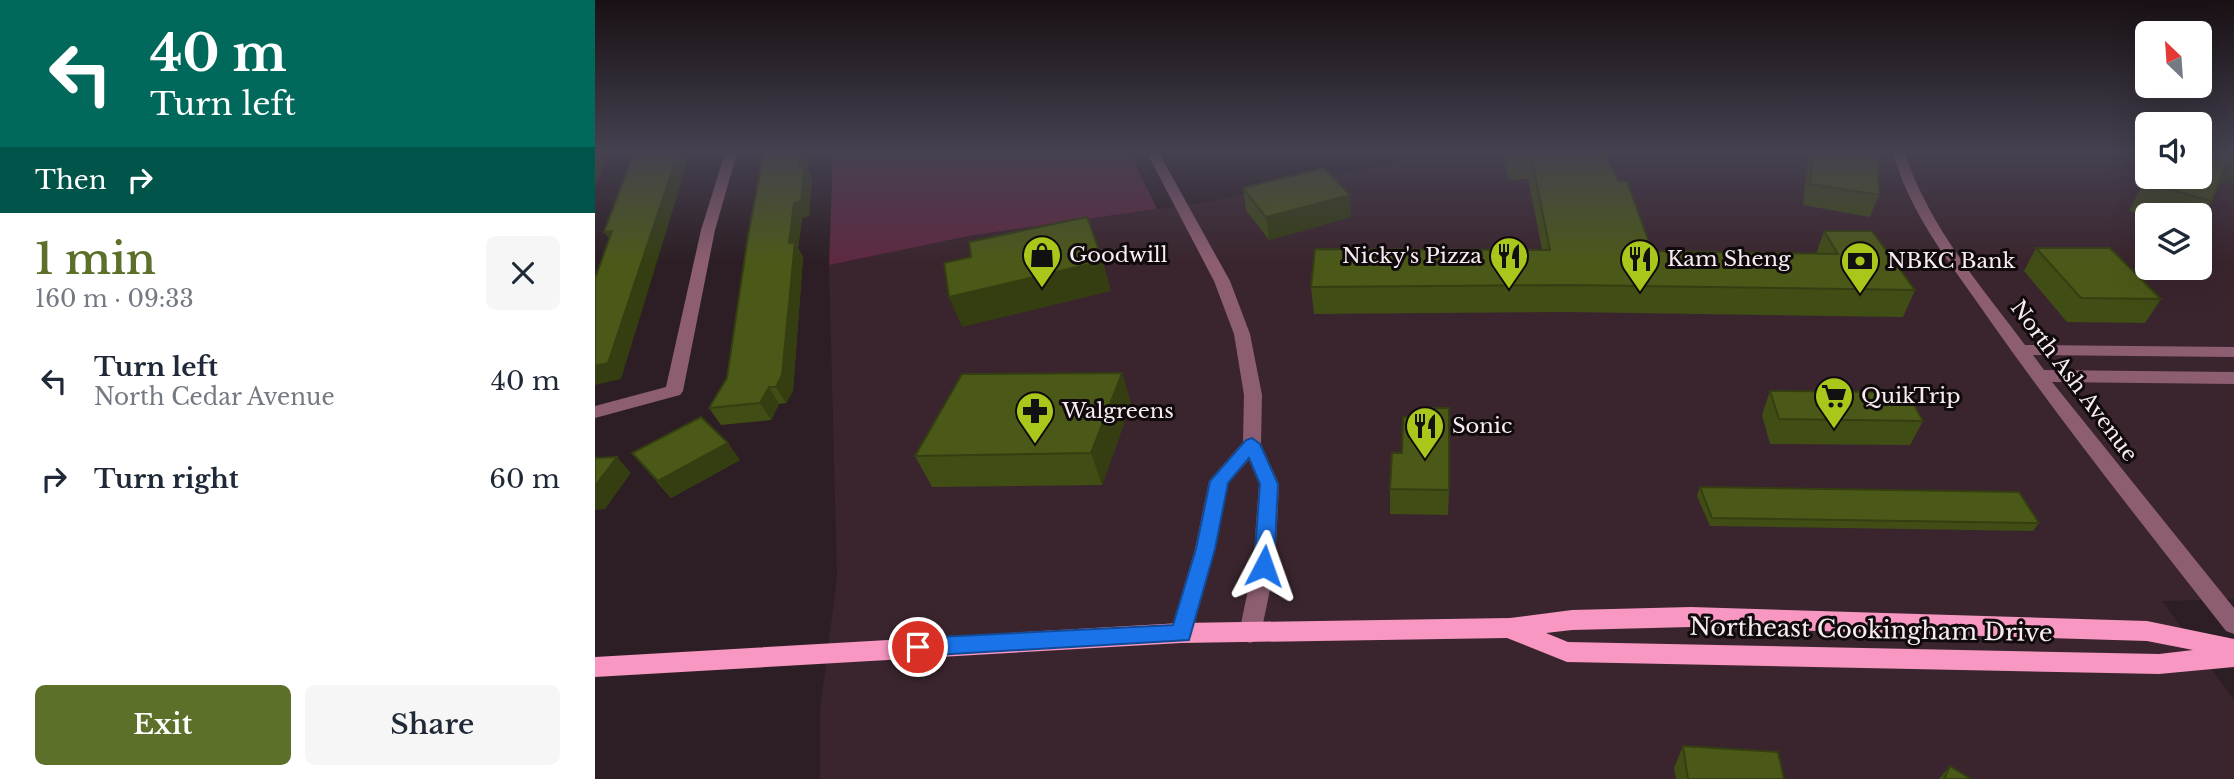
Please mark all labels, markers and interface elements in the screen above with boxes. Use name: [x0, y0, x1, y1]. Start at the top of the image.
north arrow: [2135, 21, 2212, 98]
map controls: [2135, 21, 2212, 280]
text: 40 m: [150, 23, 287, 84]
icon: left: [35, 28, 126, 119]
text: Turn left: [150, 84, 296, 124]
button: sound: [2135, 112, 2212, 189]
icon: right: [121, 161, 159, 199]
text: Then: [35, 164, 107, 196]
button: layers: [2135, 203, 2212, 280]
text: 1 min: [35, 233, 156, 285]
shop icon: Goodwill: [1021, 234, 1063, 289]
restaurant icon: Nicky's Pizza: [1488, 235, 1530, 290]
button: close: [486, 236, 560, 310]
restaurant icon: Kam Sheng: [1619, 238, 1661, 293]
bank icon: NBKC Bank: [1839, 240, 1881, 295]
place label: Goodwill: [1069, 242, 1168, 268]
place label: Nicky's Pizza: [1342, 243, 1482, 269]
place label: Kam Sheng: [1667, 246, 1791, 272]
place label: NBKC Bank: [1887, 248, 2015, 274]
text: 160 m · 09:33: [35, 285, 194, 313]
street label: North Ash Avenue: [2005, 295, 2143, 467]
text: Turn left: [94, 351, 218, 383]
icon: left: [35, 362, 73, 400]
text: 40 m: [491, 365, 560, 397]
supermarket icon: QuikTrip: [1813, 375, 1855, 430]
text: North Cedar Avenue: [94, 383, 335, 411]
place label: QuikTrip: [1861, 383, 1960, 409]
pharmacy icon: Walgreens: [1014, 390, 1056, 445]
place label: Walgreens: [1061, 398, 1174, 424]
restaurant icon: Sonic: [1404, 405, 1446, 460]
place label: Sonic: [1452, 413, 1512, 439]
icon: right: [35, 460, 73, 498]
text: Turn right: [94, 463, 239, 495]
text: 60 m: [489, 463, 560, 495]
position arrow: [1227, 529, 1301, 603]
street label: Northeast Cookingham Drive: [1689, 612, 2053, 647]
pin: [888, 617, 948, 677]
icon: arrive: [899, 628, 937, 666]
button: Exit: [35, 685, 291, 765]
button: Share: [305, 685, 560, 765]

